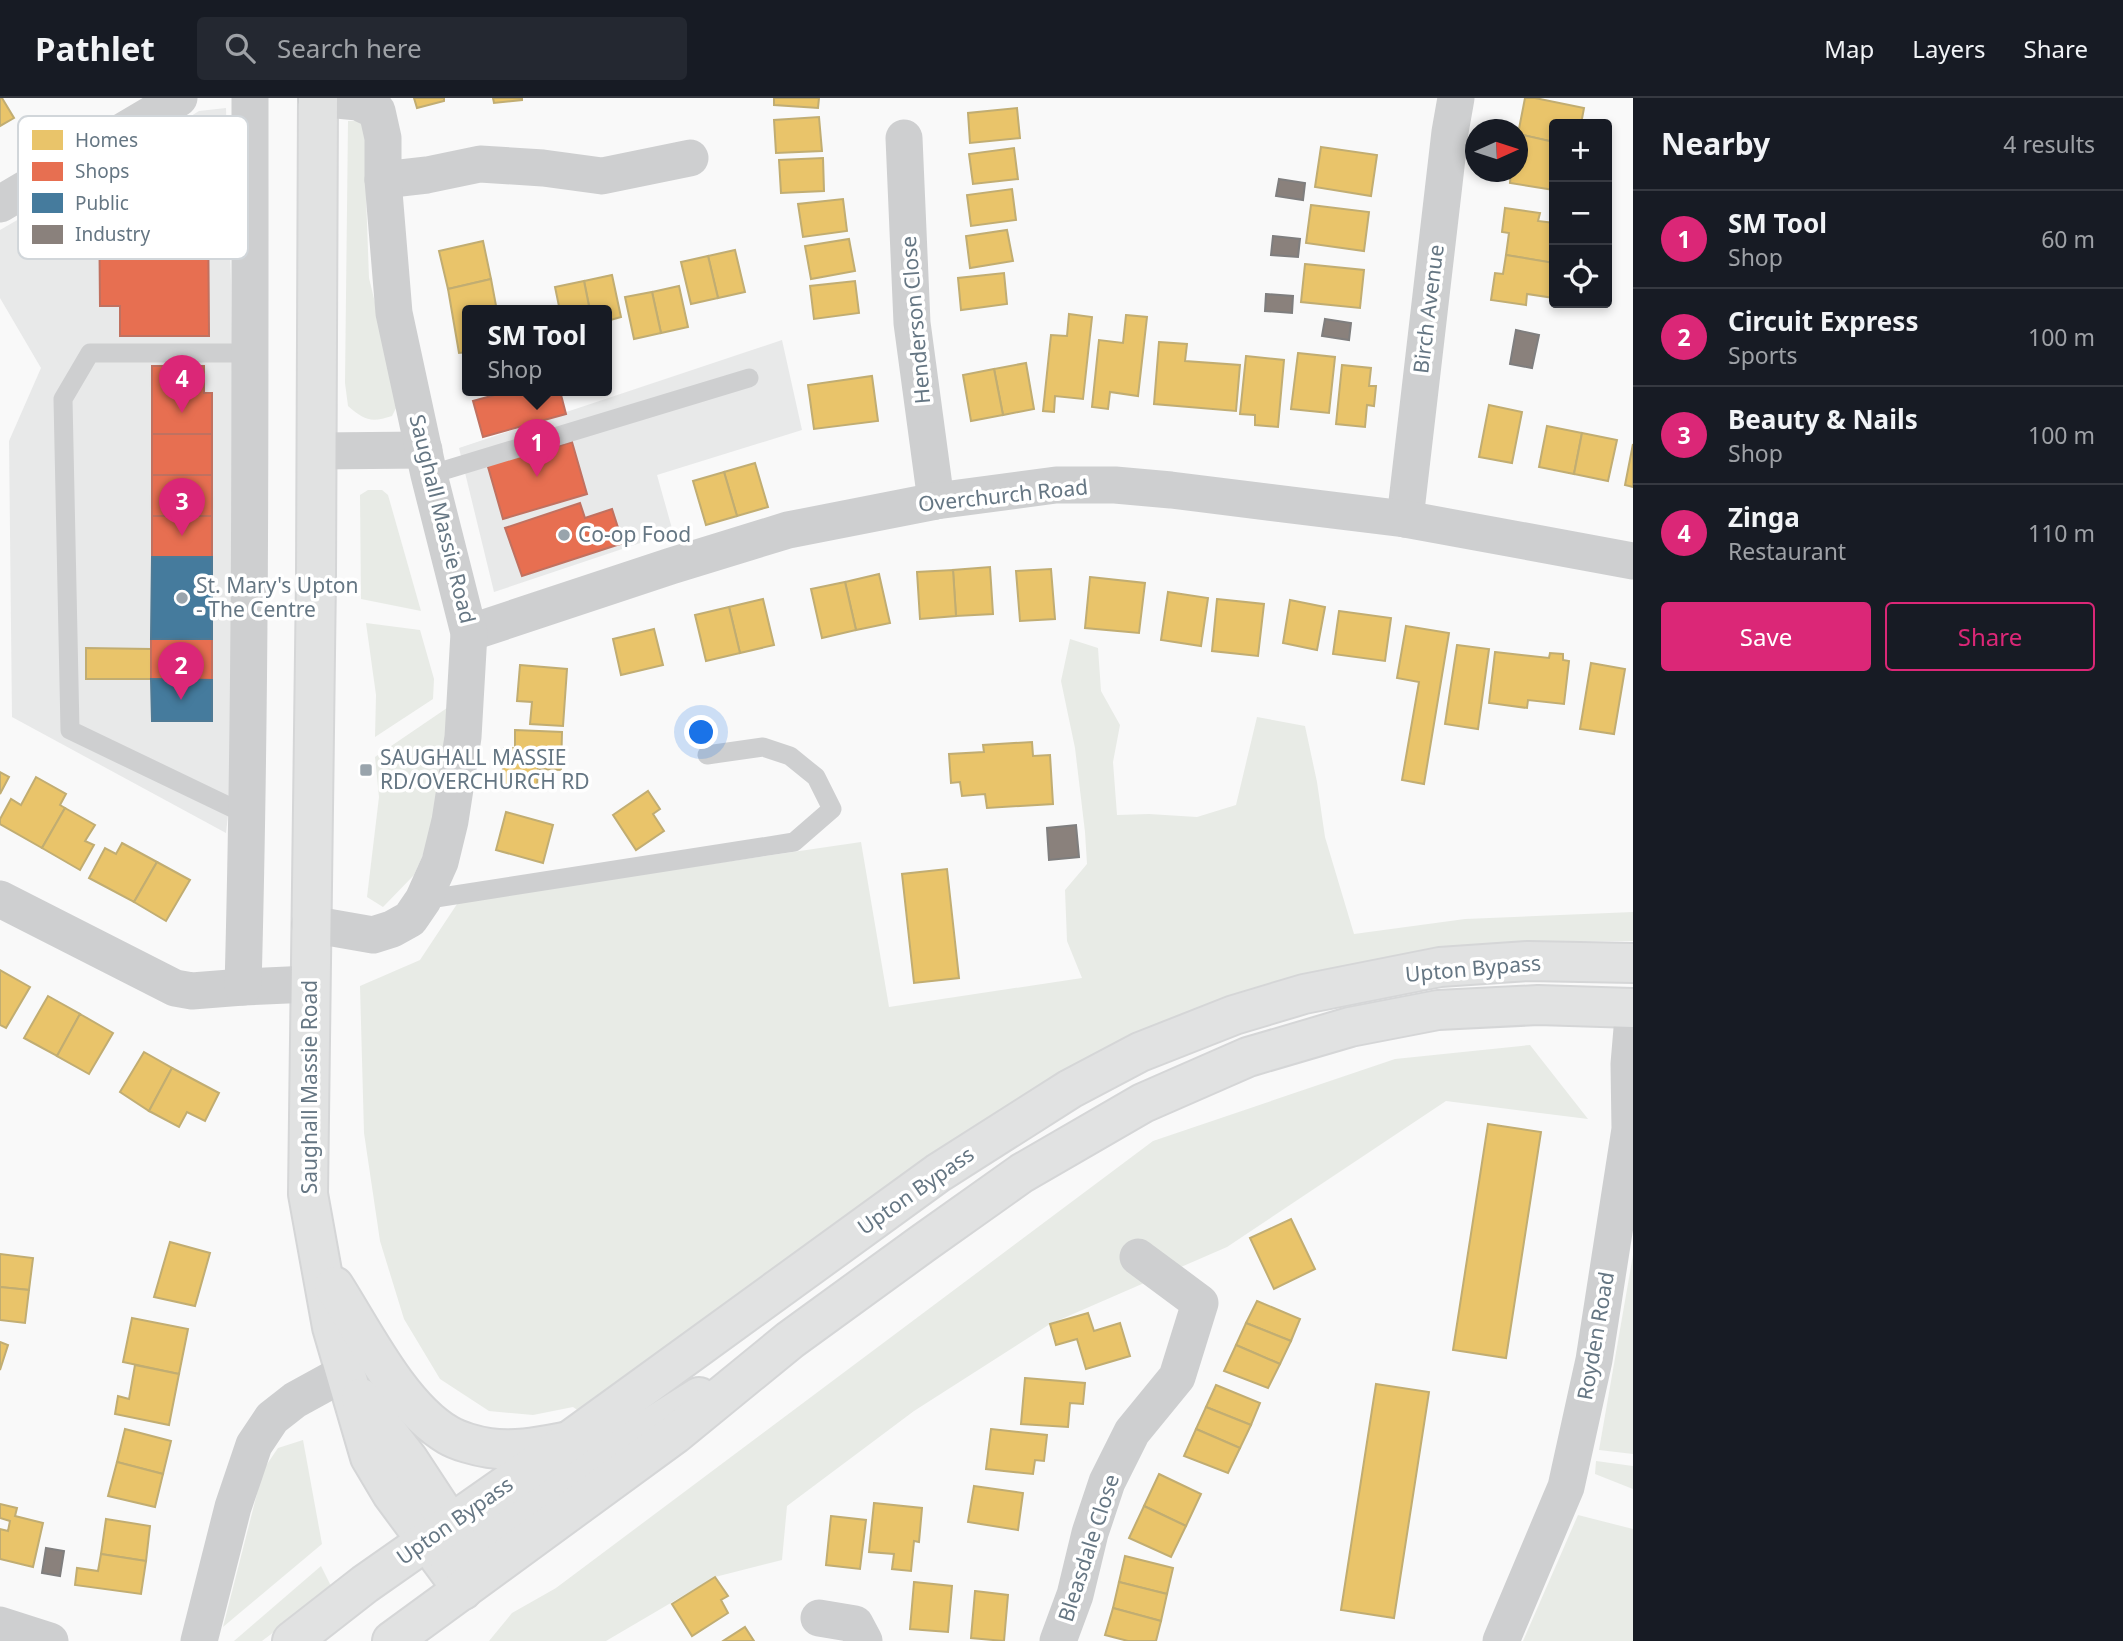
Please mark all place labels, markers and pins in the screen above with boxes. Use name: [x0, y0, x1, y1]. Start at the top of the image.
pin: 4: [159, 355, 205, 413]
pin: 1: [514, 419, 560, 477]
pin: 3: [159, 478, 205, 536]
place label: Co-op Food: [578, 520, 691, 548]
marker: Co-op Food: [556, 527, 572, 543]
place label: St. Mary's Upton - The Centre: [196, 571, 358, 623]
marker: St. Mary's Upton - The Centre: [174, 590, 190, 606]
pin: 2: [158, 642, 204, 700]
place label: SAUGHALL MASSIE RD/OVERCHURCH RD: [380, 743, 590, 795]
marker: SAUGHALL MASSIE RD/OVERCHURCH RD: [358, 762, 374, 778]

